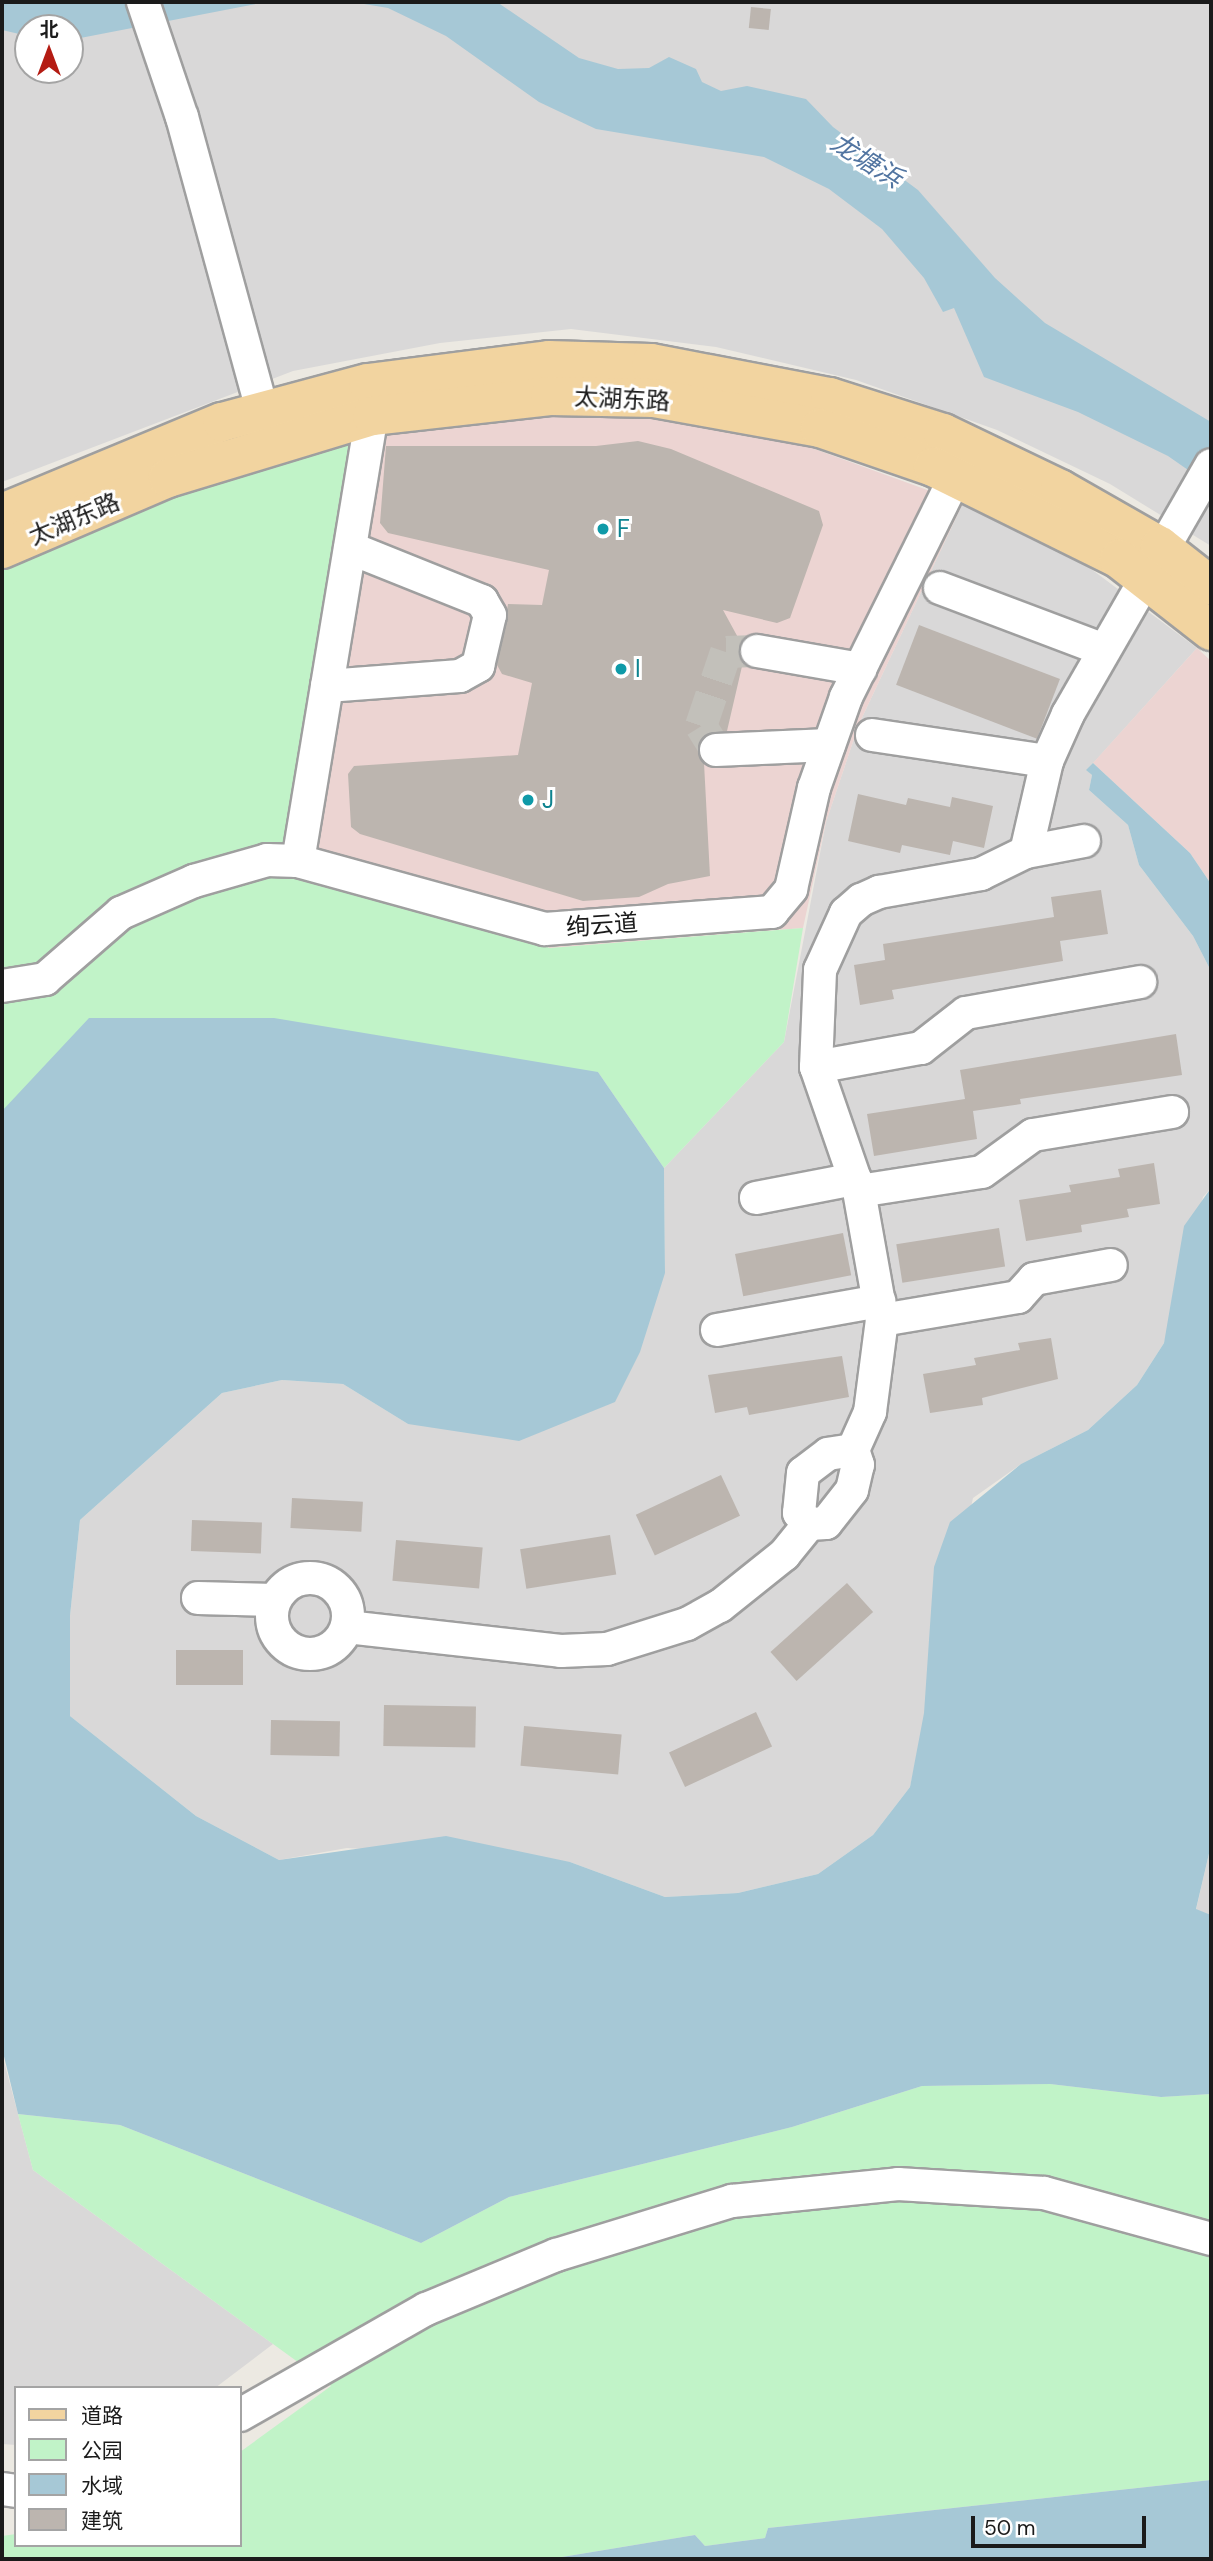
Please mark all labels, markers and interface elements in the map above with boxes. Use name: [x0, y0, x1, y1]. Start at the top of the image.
north arrow: [14, 14, 84, 84]
text: 北: [39, 17, 59, 42]
water label: 龙塘浜: [825, 127, 907, 195]
street label: 太湖东路: [573, 382, 671, 416]
street label: 太湖东路: [24, 487, 124, 551]
place label: F: [617, 515, 630, 543]
marker: F: [595, 521, 611, 537]
place label: I: [635, 655, 641, 683]
marker: I: [613, 661, 629, 677]
place label: J: [542, 786, 554, 814]
marker: J: [520, 792, 536, 808]
street label: 绚云道: [565, 908, 639, 942]
legend: [14, 2386, 242, 2547]
text: 道路: [81, 2402, 123, 2430]
text: 公园: [81, 2437, 123, 2465]
text: 水域: [81, 2472, 123, 2500]
scale bar: [975, 2502, 1150, 2546]
text: 建筑: [81, 2507, 123, 2535]
text: 50 m: [984, 2514, 1035, 2542]

